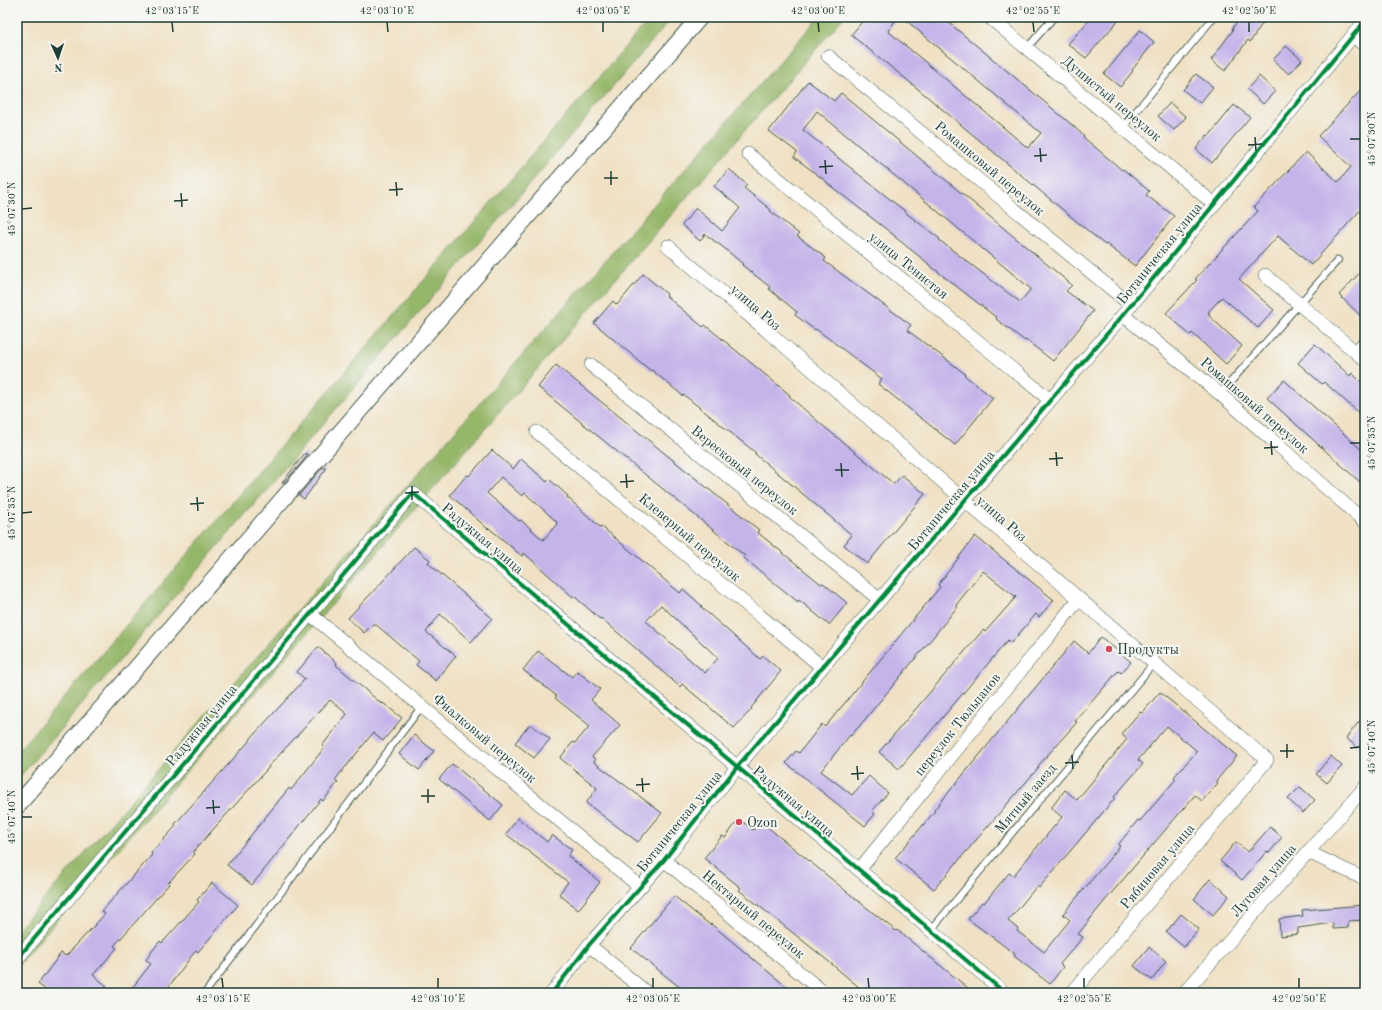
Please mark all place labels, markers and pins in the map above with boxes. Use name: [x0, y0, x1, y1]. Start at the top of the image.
place label: Продукты: [1117, 643, 1179, 657]
marker: Продукты: [1104, 644, 1114, 654]
place label: Ozon: [747, 816, 778, 830]
marker: Ozon: [734, 817, 744, 827]

